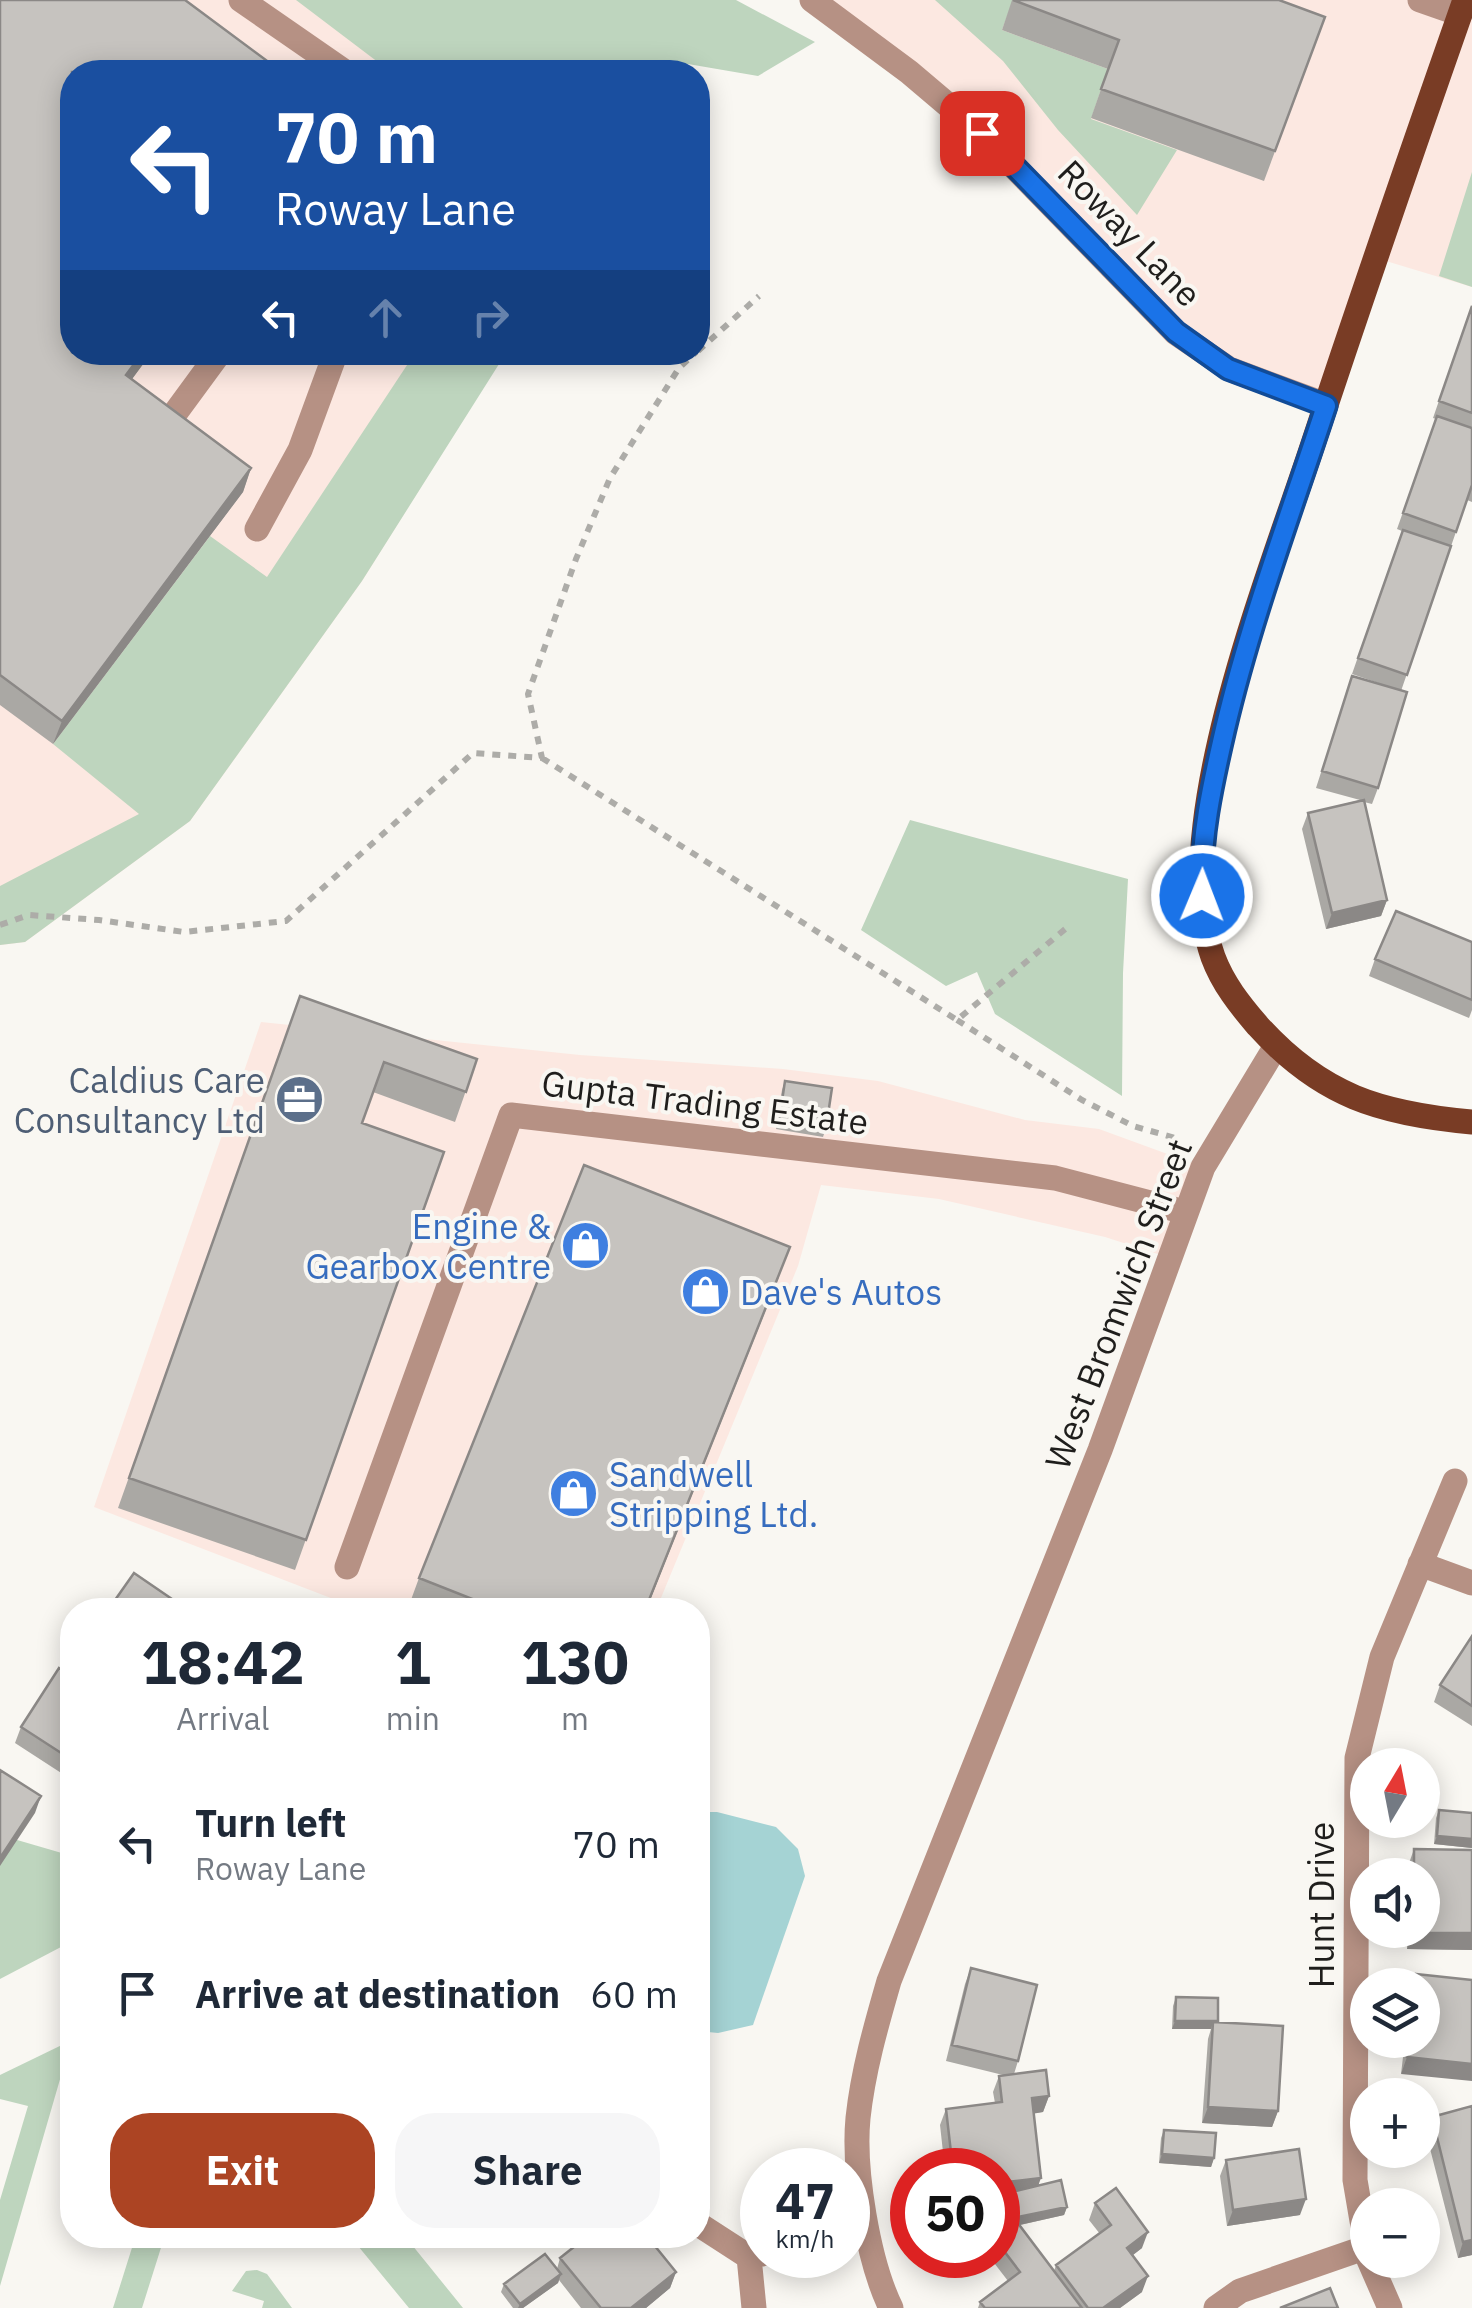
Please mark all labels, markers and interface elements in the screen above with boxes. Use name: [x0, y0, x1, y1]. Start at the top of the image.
text: 70 m: [275, 91, 438, 182]
pin: [940, 91, 1025, 176]
icon: left: [110, 100, 240, 230]
icon: arrive: [955, 106, 1010, 161]
street label: Roway Lane: [1048, 150, 1212, 316]
text: Roway Lane: [275, 179, 516, 237]
icon: left: [253, 290, 308, 345]
icon: ahead: [358, 290, 413, 345]
icon: right: [463, 290, 518, 345]
position arrow: [1150, 844, 1254, 948]
place label: Caldius Care Consultancy Ltd: [14, 1057, 265, 1143]
street label: Gupta Trading Estate: [539, 1059, 871, 1145]
office icon: Caldius Care Consultancy Ltd: [274, 1074, 326, 1126]
street label: West Bromwich Street: [1034, 1132, 1202, 1476]
place label: Engine & Gearbox Centre: [305, 1203, 551, 1289]
shop icon: Engine & Gearbox Centre: [560, 1220, 612, 1272]
shop icon: Dave's Autos: [679, 1266, 731, 1318]
place label: Dave's Autos: [740, 1269, 942, 1315]
place label: Sandwell Stripping Ltd.: [609, 1451, 818, 1537]
shop icon: Sandwell Stripping Ltd.: [548, 1468, 600, 1520]
text: 18:42: [141, 1622, 305, 1701]
text: 1: [395, 1622, 431, 1701]
text: 130: [521, 1622, 629, 1701]
text: Arrival: [176, 1697, 270, 1739]
text: min: [386, 1697, 440, 1739]
text: m: [561, 1697, 589, 1739]
north arrow: [1350, 1748, 1440, 1838]
map controls: [1350, 1748, 1440, 2278]
text: Turn left: [195, 1798, 346, 1847]
icon: left: [110, 1816, 165, 1871]
text: 70 m: [572, 1819, 660, 1868]
street label: Hunt Drive: [1298, 1822, 1344, 1988]
text: Roway Lane: [195, 1847, 366, 1889]
button: sound: [1350, 1858, 1440, 1948]
icon: arrive: [110, 1966, 165, 2021]
button: layers: [1350, 1968, 1440, 2058]
text: Arrive at destination: [195, 1969, 560, 2018]
text: 60 m: [590, 1969, 678, 2018]
button: +: [1350, 2078, 1440, 2168]
button: Exit: [110, 2113, 375, 2228]
button: Share: [395, 2113, 660, 2228]
speed limit sign: 50: [890, 2148, 1020, 2278]
text: 47: [775, 2168, 835, 2233]
button: −: [1350, 2188, 1440, 2278]
text: km/h: [776, 2222, 834, 2255]

